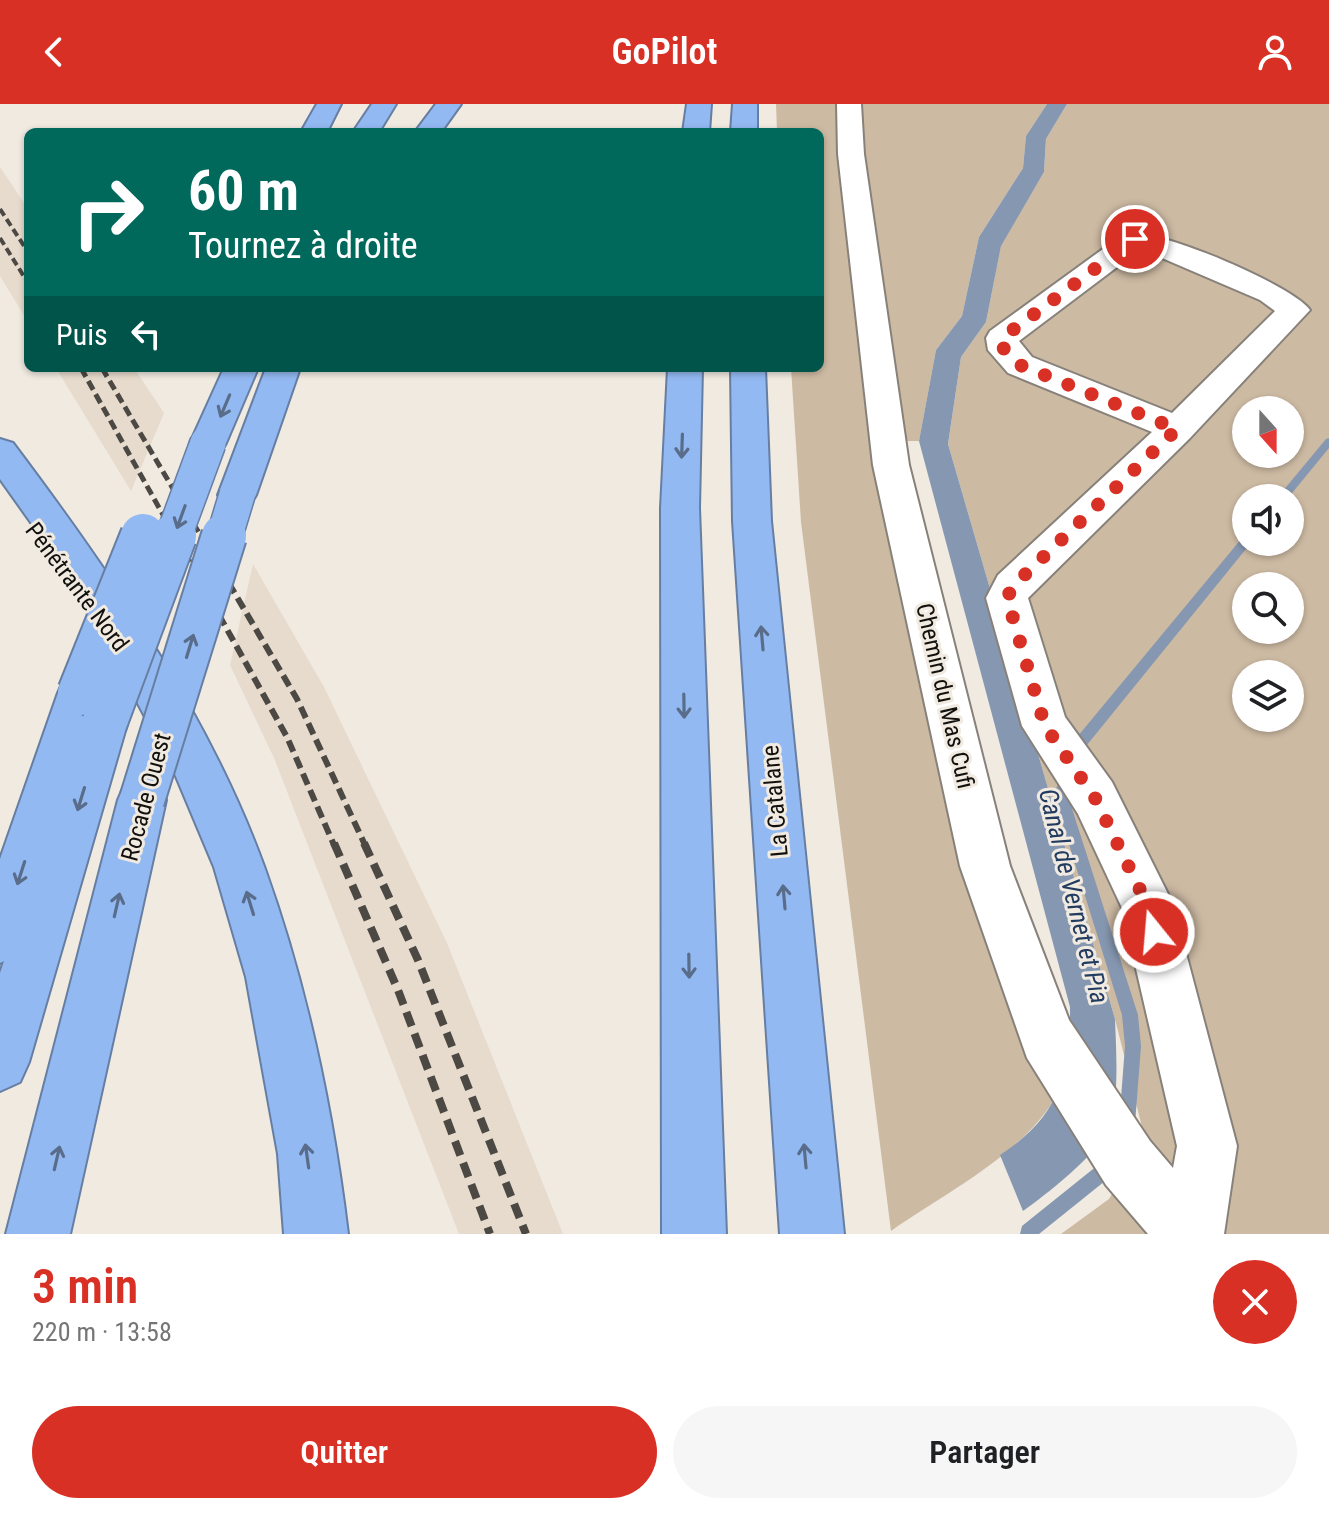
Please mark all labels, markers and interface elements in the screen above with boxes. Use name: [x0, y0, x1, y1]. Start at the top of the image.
icon: back: [32, 30, 76, 74]
icon: person: [1253, 30, 1297, 74]
text: GoPilot: [611, 31, 718, 73]
text: 60 m: [188, 158, 299, 224]
icon: right: [56, 160, 160, 264]
pin: [1101, 205, 1169, 273]
icon: arrive: [1113, 217, 1157, 261]
text: Tournez à droite: [188, 225, 418, 267]
icon: left: [124, 312, 168, 356]
text: Puis: [56, 317, 108, 352]
one-way arrow: [216, 393, 231, 418]
north arrow: [1232, 396, 1304, 468]
map controls: [1232, 396, 1304, 732]
one-way arrow: [675, 432, 690, 459]
button: sound: [1232, 484, 1304, 556]
one-way arrow: [173, 504, 187, 528]
street label: Pénétrante Nord: [19, 517, 135, 657]
button: search: [1232, 572, 1304, 644]
street label: Chemin du Mas Cufi: [910, 601, 980, 791]
one-way arrow: [754, 625, 769, 652]
one-way arrow: [183, 633, 198, 659]
button: layers: [1232, 660, 1304, 732]
one-way arrow: [676, 692, 691, 719]
street label: Rocade Ouest: [115, 730, 177, 864]
street label: La Catalane: [756, 744, 794, 858]
one-way arrow: [72, 786, 87, 811]
water label: Canal de Vernet et Pia: [1033, 786, 1115, 1006]
one-way arrow: [12, 861, 27, 886]
one-way arrow: [776, 884, 791, 911]
position arrow: [1112, 890, 1196, 974]
one-way arrow: [242, 891, 257, 917]
one-way arrow: [110, 893, 125, 919]
one-way arrow: [681, 952, 696, 979]
one-way arrow: [798, 1143, 813, 1170]
one-way arrow: [300, 1144, 315, 1170]
one-way arrow: [50, 1146, 65, 1172]
text: 3 min: [32, 1258, 138, 1315]
button: close: [1213, 1260, 1297, 1344]
text: 220 m · 13:58: [32, 1317, 172, 1347]
button: Quitter: [32, 1406, 657, 1498]
button: Partager: [673, 1406, 1297, 1498]

